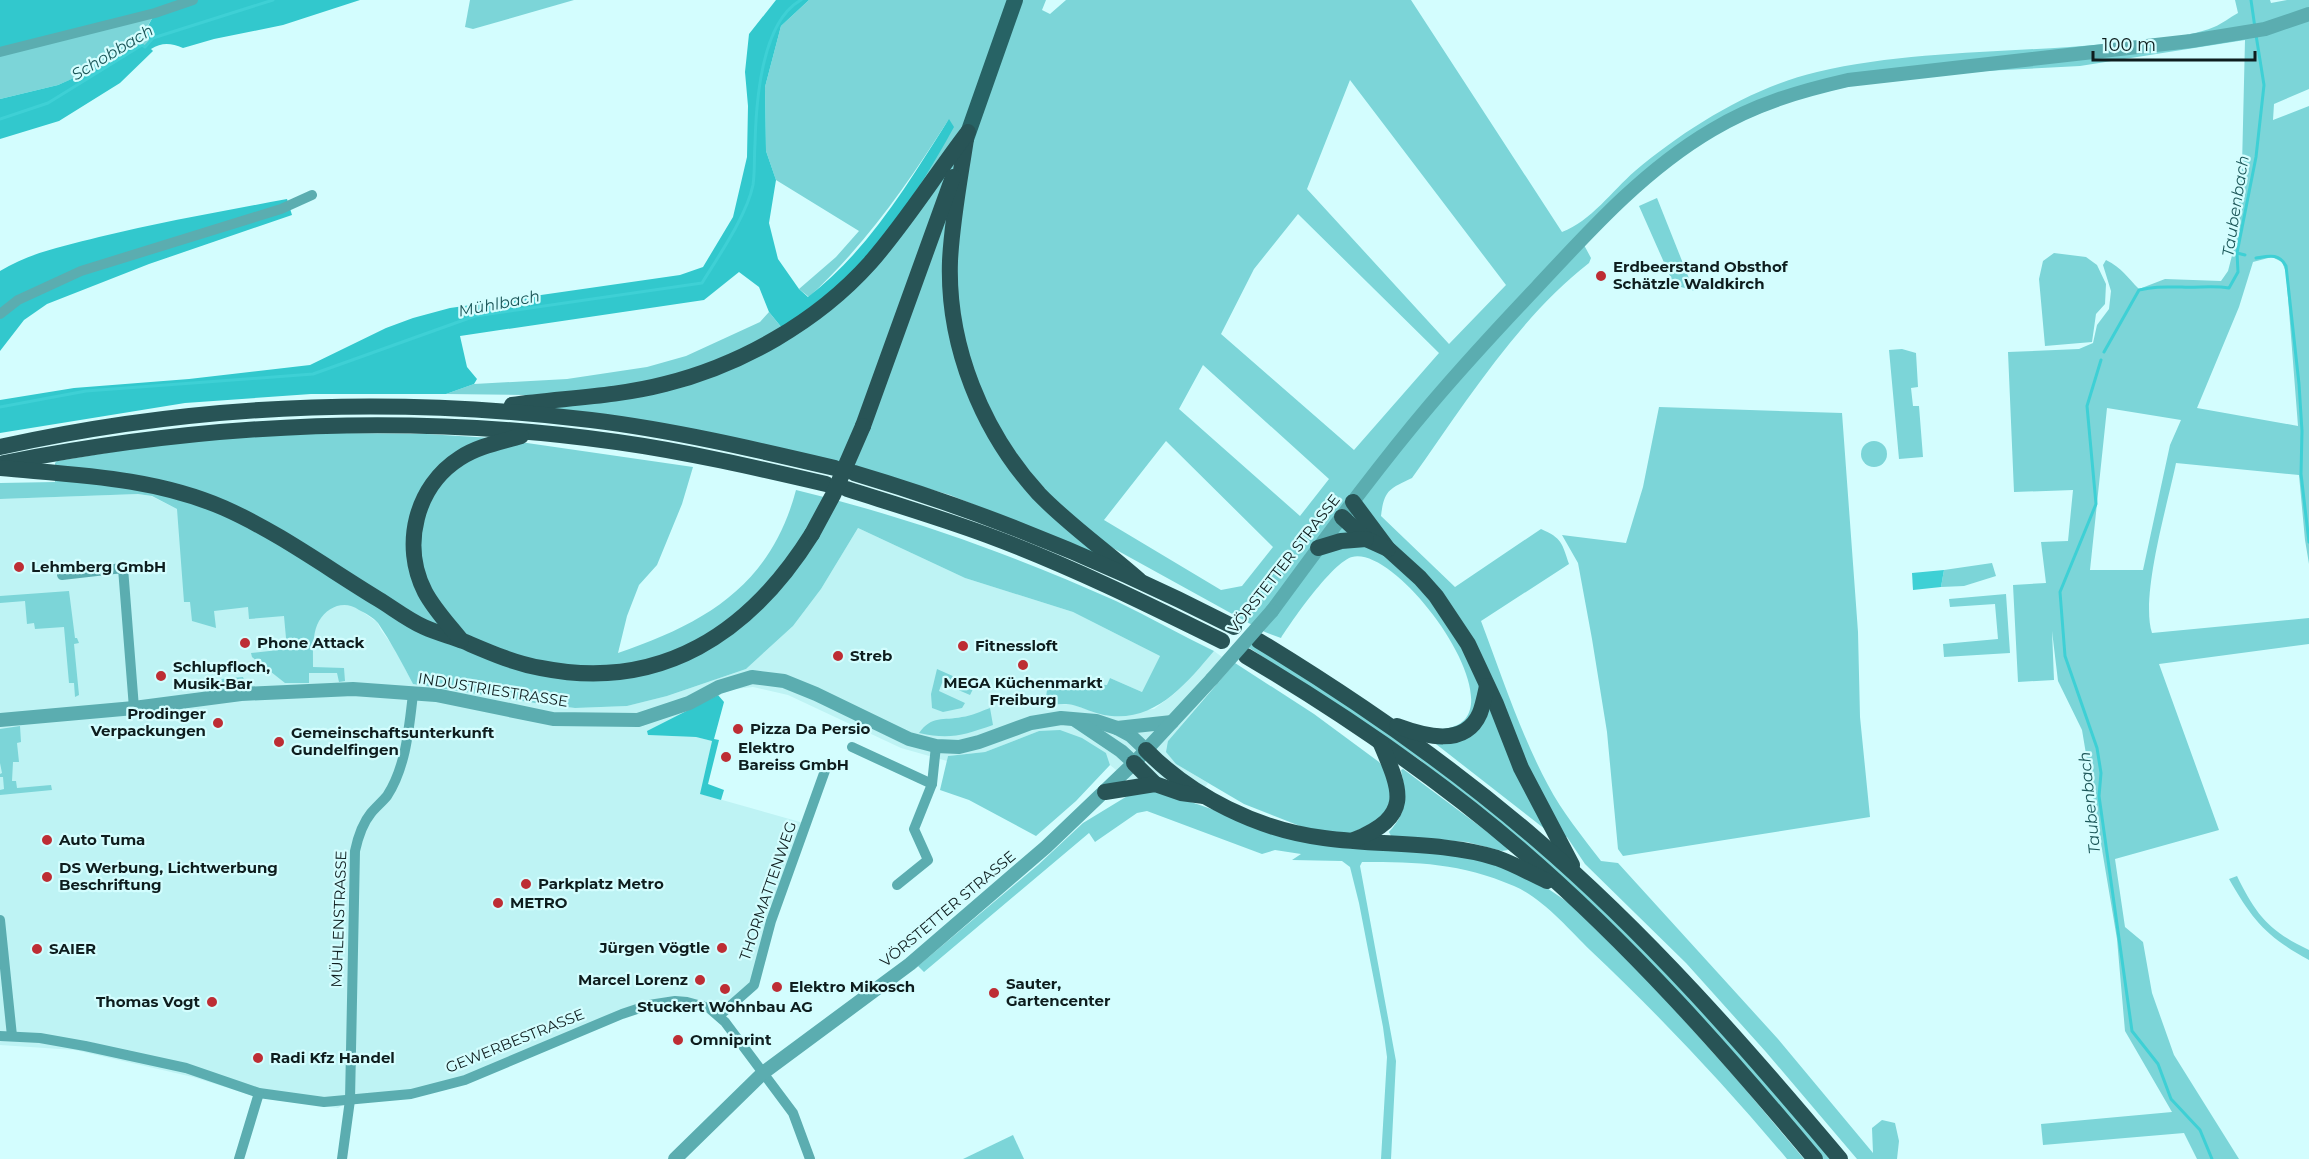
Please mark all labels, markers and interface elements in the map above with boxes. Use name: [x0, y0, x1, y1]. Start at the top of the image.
water label: Schobbach: [68, 21, 157, 84]
scale bar: [2093, 24, 2255, 62]
text: 100 m: [2102, 34, 2156, 56]
water label: Taubenbach: [2218, 154, 2253, 258]
place label: Erdbeerstand Obsthof Schätzle Waldkirch: [1613, 257, 1789, 293]
marker: Erdbeerstand Obsthof Schätzle Waldkirch: [1594, 269, 1608, 283]
water label: Mühlbach: [457, 286, 541, 321]
street label: VÖRSTETTER STRASSE: [1223, 490, 1344, 637]
place label: Lehmberg GmbH: [31, 557, 166, 576]
marker: Lehmberg GmbH: [12, 560, 26, 574]
place label: Phone Attack: [257, 633, 365, 652]
marker: Phone Attack: [238, 636, 252, 650]
place label: Fitnessloft: [975, 636, 1059, 655]
marker: Fitnessloft: [956, 639, 970, 653]
place label: Streb: [850, 646, 892, 665]
marker: Streb: [831, 649, 845, 663]
place label: Schlupfloch, Musik-Bar: [173, 657, 270, 693]
marker: MEGA Küchenmarkt Freiburg: [1016, 658, 1030, 672]
street label: INDUSTRIESTRASSE: [417, 668, 570, 711]
marker: Schlupfloch, Musik-Bar: [154, 669, 168, 683]
place label: MEGA Küchenmarkt Freiburg: [943, 673, 1103, 709]
place label: Prodinger Verpackungen: [90, 704, 207, 740]
marker: Prodinger Verpackungen: [211, 716, 225, 730]
place label: Pizza Da Persio: [750, 719, 870, 738]
marker: Pizza Da Persio: [731, 722, 745, 736]
place label: Gemeinschaftsunterkunft Gundelfingen: [291, 723, 495, 759]
marker: Gemeinschaftsunterkunft Gundelfingen: [272, 735, 286, 749]
place label: Elektro Bareiss GmbH: [738, 738, 849, 774]
marker: Elektro Bareiss GmbH: [719, 750, 733, 764]
water label: Taubenbach: [2075, 751, 2104, 855]
street label: THORMATTENWEG: [735, 819, 800, 963]
place label: Auto Tuma: [58, 830, 145, 849]
marker: Auto Tuma: [40, 833, 54, 847]
street label: VÖRSTETTER STRASSE: [876, 846, 1019, 971]
street label: MÜHLENSTRASSE: [327, 850, 350, 988]
place label: DS Werbung, Lichtwerbung Beschriftung: [59, 858, 278, 894]
marker: DS Werbung, Lichtwerbung Beschriftung: [40, 870, 54, 884]
place label: Parkplatz Metro: [538, 874, 664, 893]
marker: Parkplatz Metro: [519, 877, 533, 891]
place label: METRO: [510, 893, 568, 912]
marker: METRO: [491, 896, 505, 910]
place label: Jürgen Vögtle: [598, 938, 710, 957]
place label: SAIER: [49, 939, 96, 958]
marker: Jürgen Vögtle: [715, 941, 729, 955]
marker: SAIER: [30, 942, 44, 956]
place label: Marcel Lorenz: [578, 970, 688, 989]
marker: Marcel Lorenz: [693, 973, 707, 987]
place label: Sauter, Gartencenter: [1006, 974, 1111, 1010]
place label: Elektro Mikosch: [789, 977, 915, 996]
marker: Elektro Mikosch: [770, 980, 784, 994]
marker: Stuckert Wohnbau AG: [718, 982, 732, 996]
marker: Sauter, Gartencenter: [987, 986, 1001, 1000]
place label: Thomas Vogt: [96, 992, 200, 1011]
marker: Thomas Vogt: [205, 995, 219, 1009]
place label: Stuckert Wohnbau AG: [637, 997, 813, 1016]
street label: GEWERBESTRASSE: [443, 1004, 587, 1077]
place label: Omniprint: [690, 1030, 772, 1049]
marker: Omniprint: [671, 1033, 685, 1047]
place label: Radi Kfz Handel: [270, 1048, 395, 1067]
marker: Radi Kfz Handel: [251, 1051, 265, 1065]

